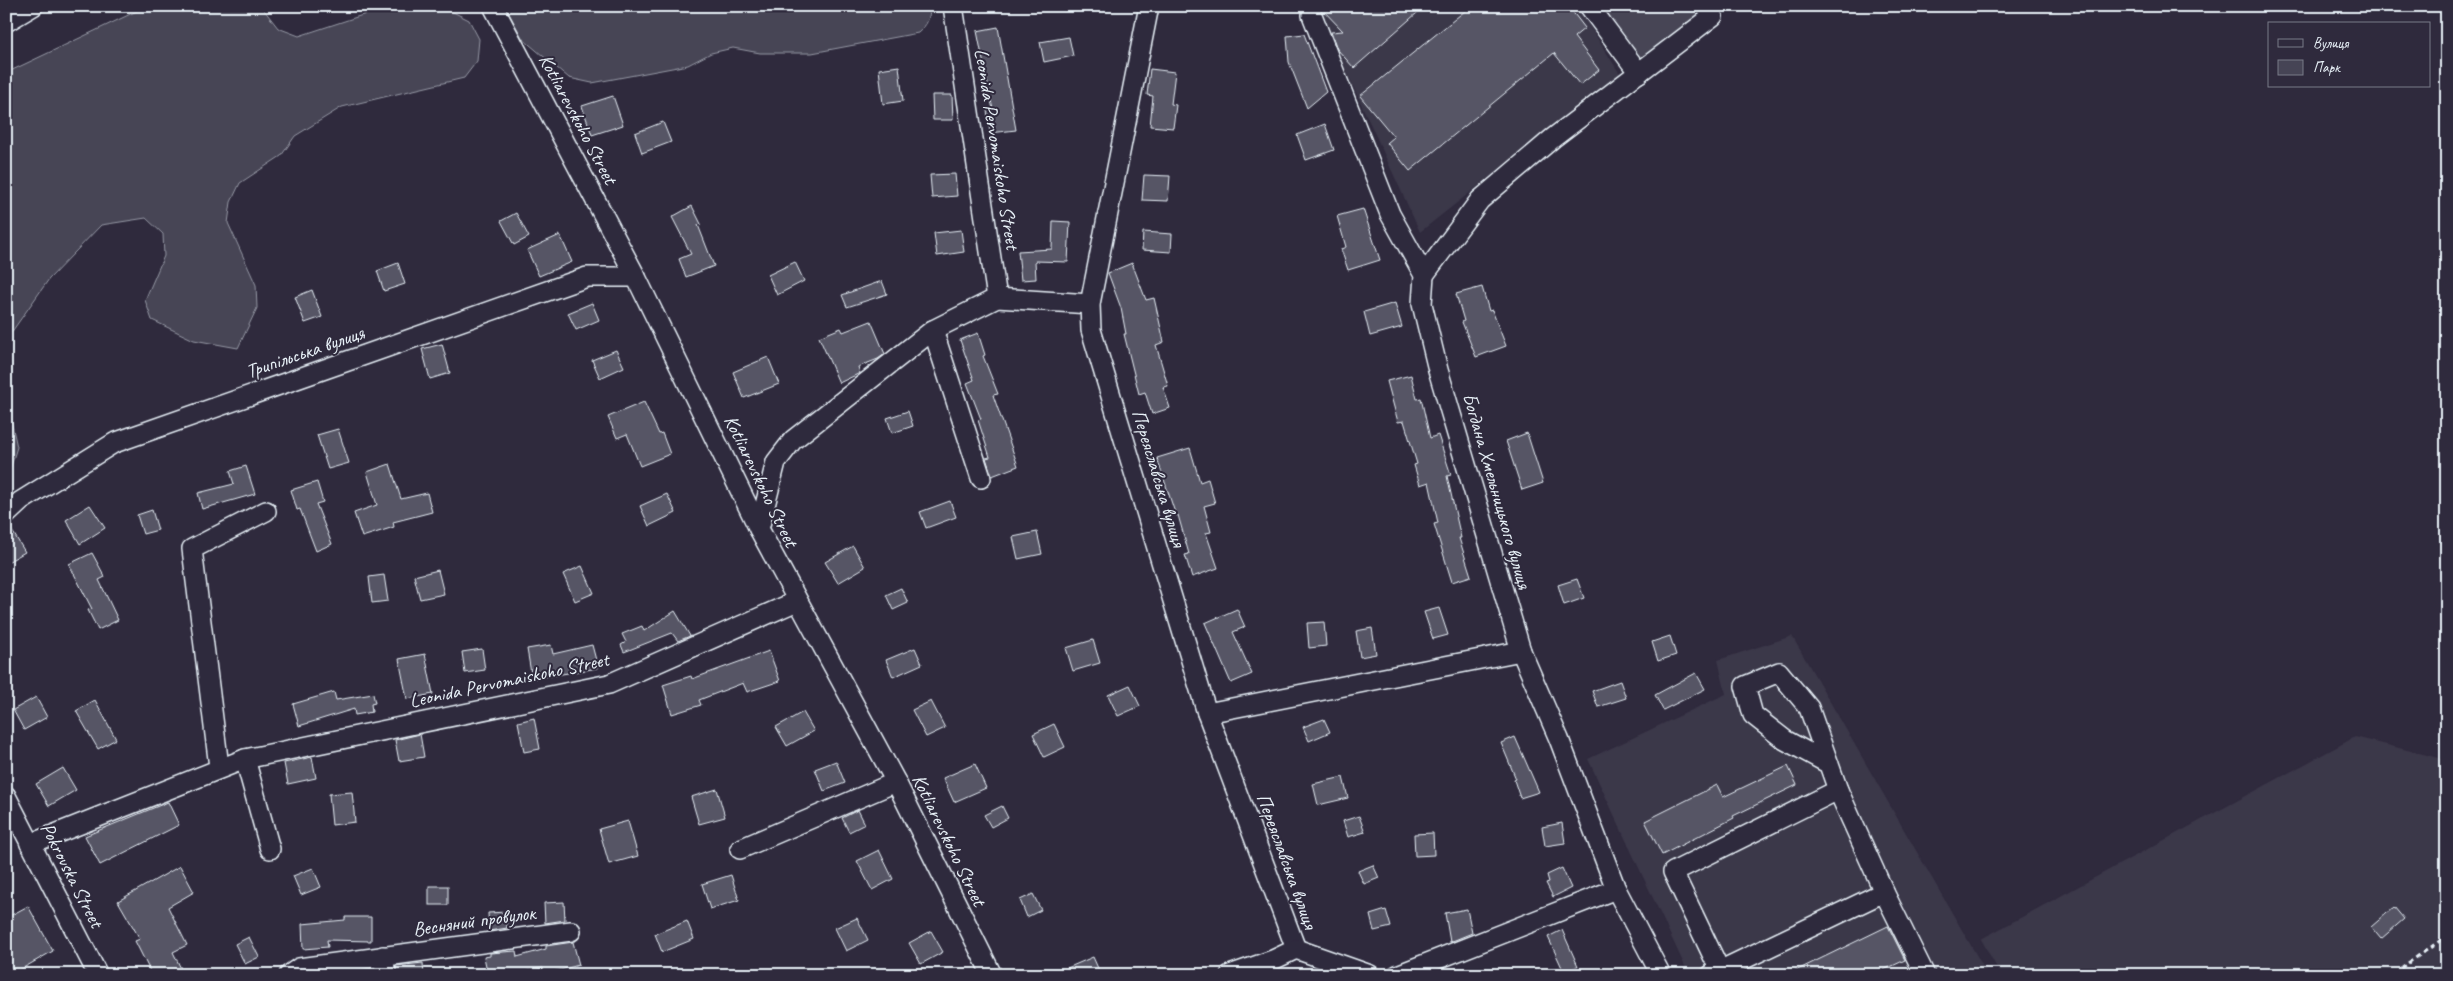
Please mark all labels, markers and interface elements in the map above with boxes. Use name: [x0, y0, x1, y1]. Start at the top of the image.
legend: [2268, 22, 2430, 88]
text: Вулиця: [2313, 34, 2350, 53]
street label: Leonida Pervomaiskoho Street: [969, 47, 1026, 254]
street label: Kotliarevskoho Street: [533, 50, 624, 190]
text: Парк: [2313, 58, 2341, 77]
street label: Трипільська вулиця: [242, 320, 368, 384]
street label: Богдана Хмельницького вулиця: [1457, 390, 1537, 593]
street label: Переяславська вулиця: [1126, 406, 1192, 551]
street label: Kotliarevskoho Street: [718, 411, 805, 553]
street label: Leonida Pervomaiskoho Street: [407, 646, 613, 713]
street label: Kotliarevskoho Street: [906, 770, 993, 912]
street label: Переяславська вулиця: [1251, 790, 1324, 934]
street label: Pokrovska Street: [35, 818, 110, 934]
street label: Весняний провулок: [411, 900, 538, 942]

